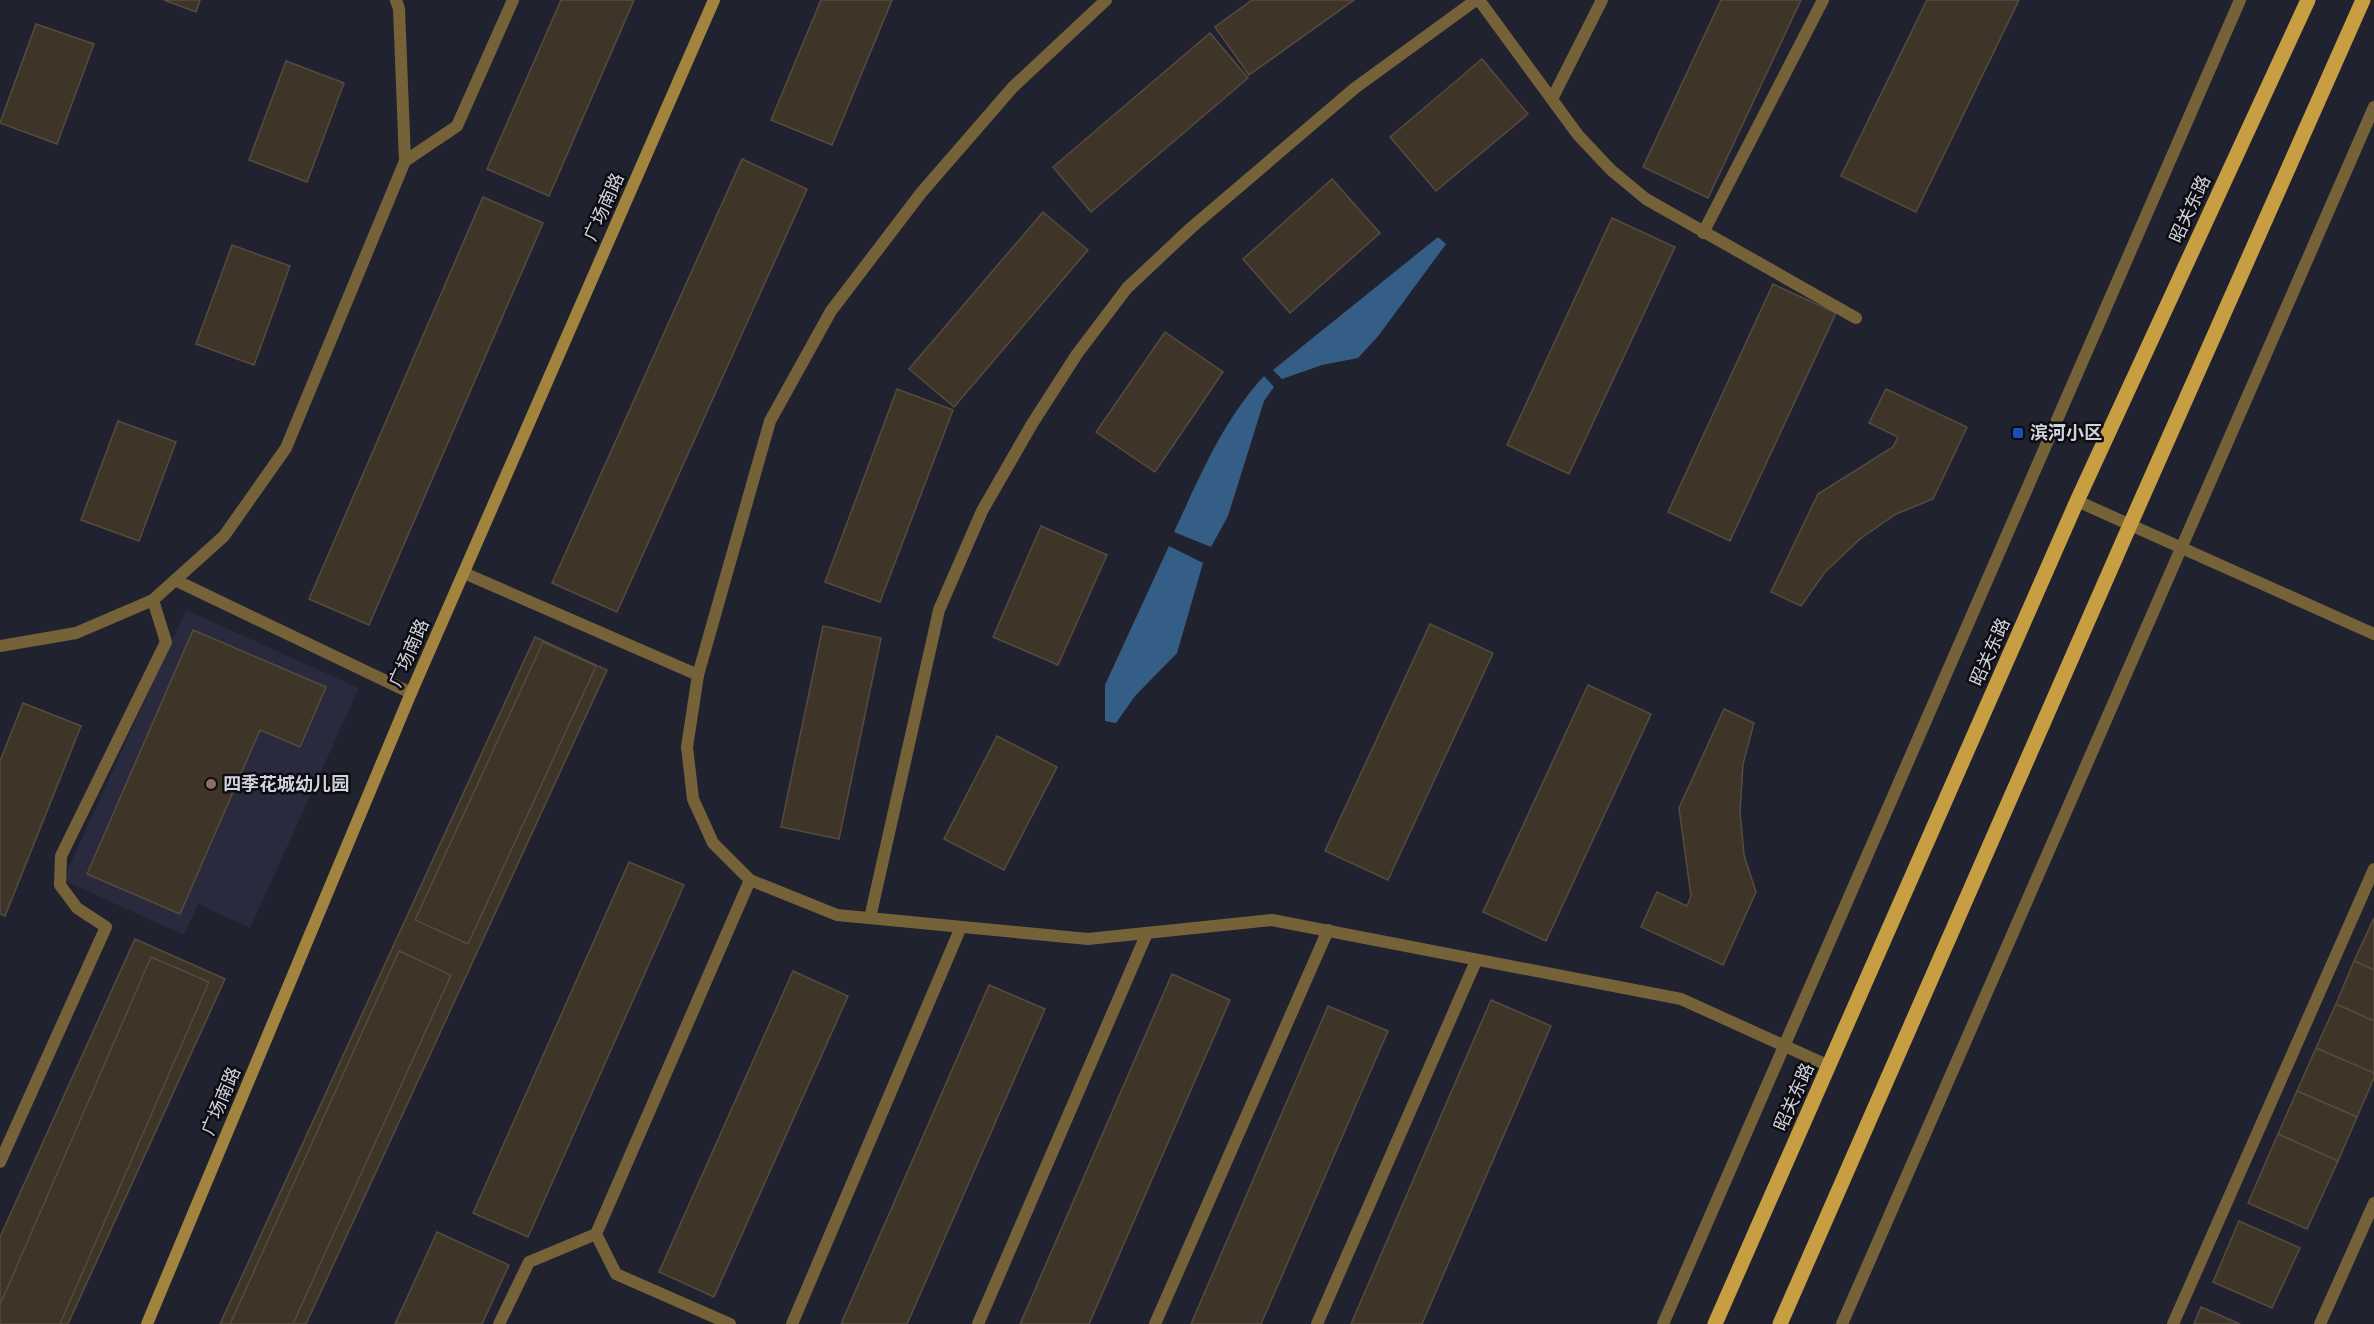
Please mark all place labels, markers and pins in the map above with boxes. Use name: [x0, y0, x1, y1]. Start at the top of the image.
place label: 滨河小区: [2030, 422, 2102, 444]
marker: 滨河小区: [2011, 426, 2025, 440]
place label: 四季花城幼儿园: [223, 773, 349, 795]
marker: 四季花城幼儿园: [204, 777, 218, 791]

